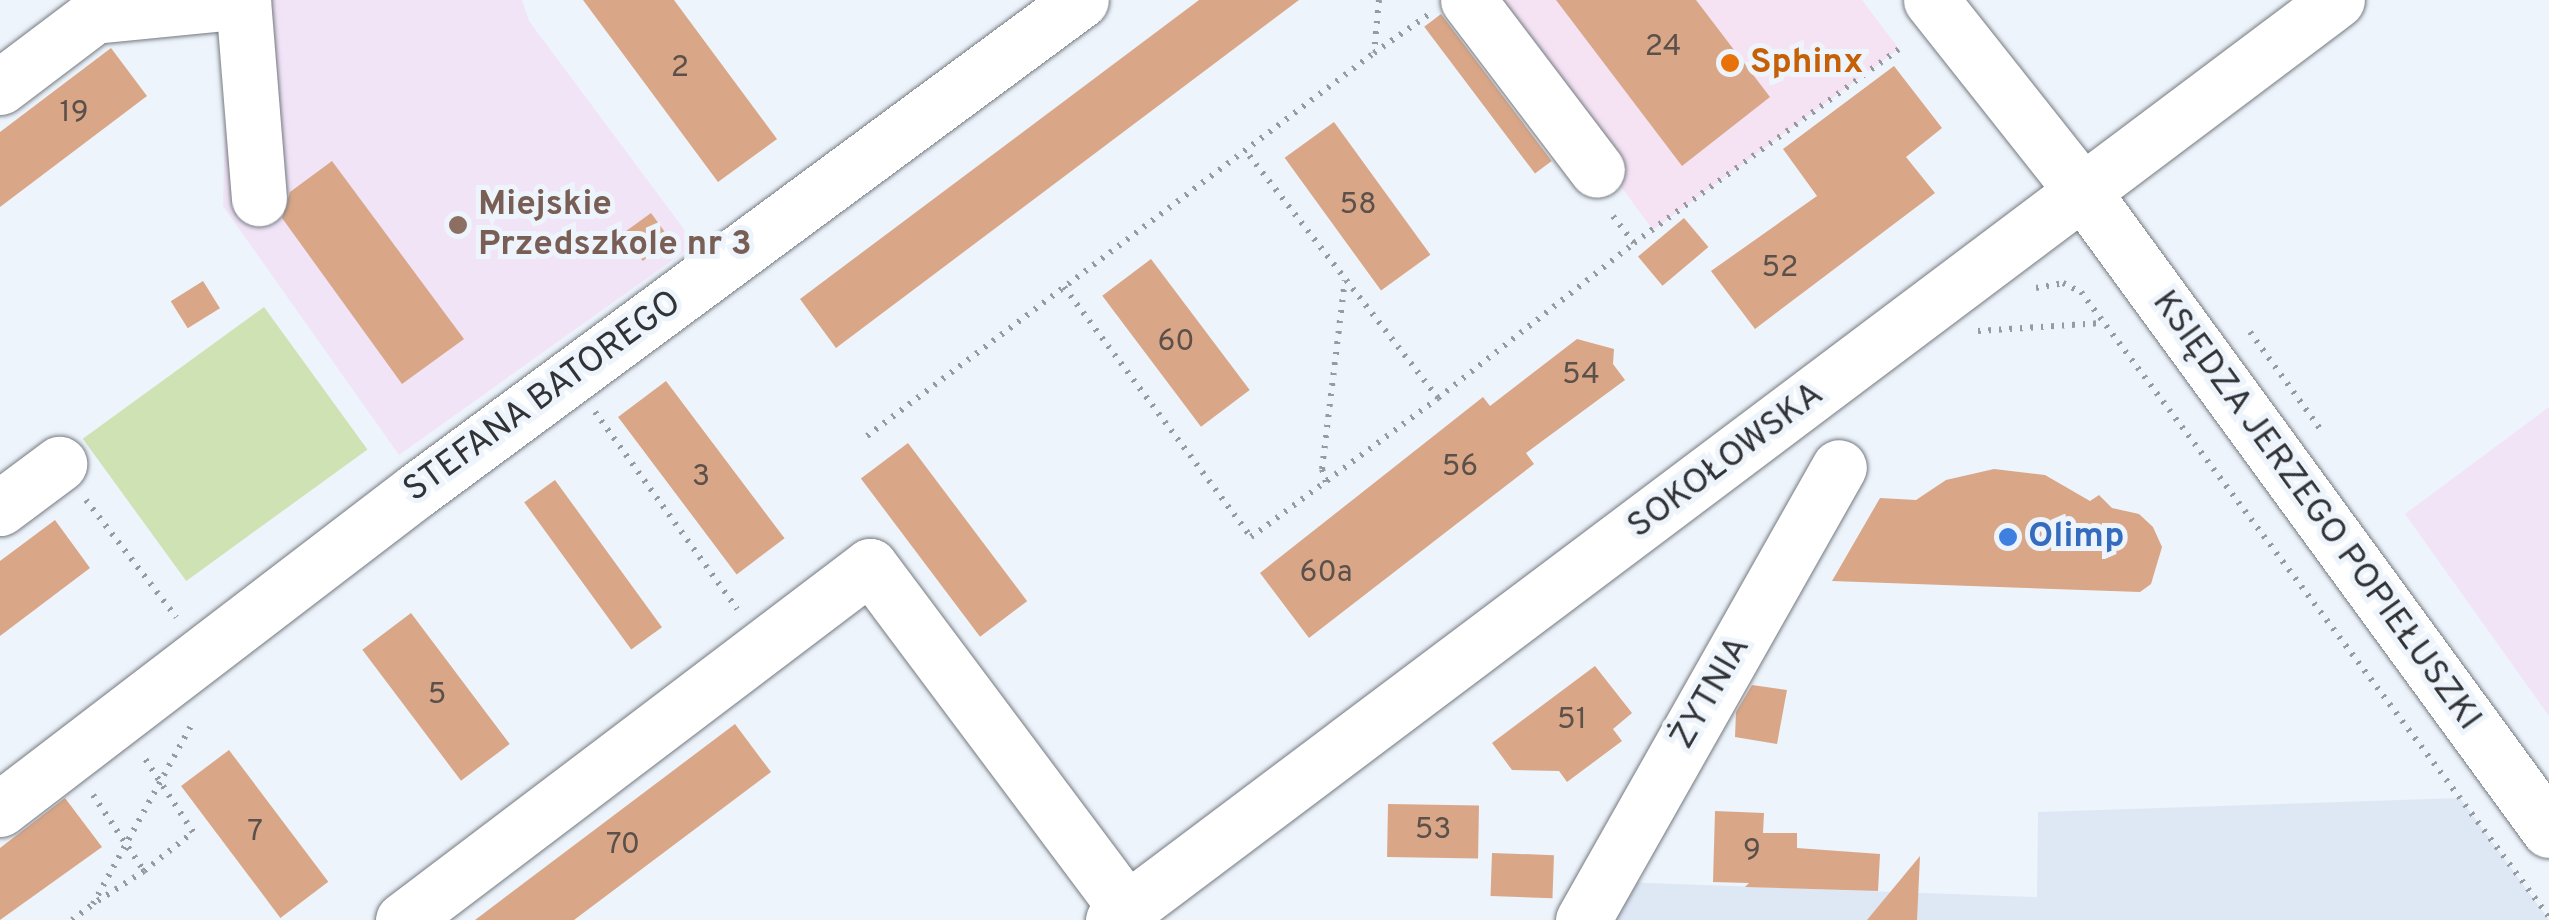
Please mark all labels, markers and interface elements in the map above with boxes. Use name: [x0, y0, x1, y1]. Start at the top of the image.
house number: 24: [1645, 30, 1681, 66]
place label: Sphinx: [1750, 42, 1864, 84]
house number: 2: [671, 51, 689, 87]
marker: Sphinx: [1719, 52, 1741, 74]
house number: 19: [59, 96, 89, 132]
place label: Miejskie Przedszkole nr 3: [478, 184, 752, 266]
house number: 58: [1340, 188, 1376, 224]
marker: Miejskie Przedszkole nr 3: [447, 214, 469, 236]
house number: 52: [1762, 251, 1798, 287]
street label: STEFANA BATOREGO: [396, 282, 690, 512]
street label: KSIĘDZA JERZEGO POPIEŁUSZKI: [2142, 282, 2490, 740]
house number: 60: [1157, 325, 1195, 361]
house number: 54: [1562, 358, 1600, 394]
street label: SOKOŁOWSKA: [1620, 374, 1832, 548]
house number: 56: [1442, 450, 1478, 486]
house number: 3: [692, 460, 710, 496]
place label: Olimp: [2028, 516, 2124, 558]
marker: Olimp: [1997, 526, 2019, 548]
house number: 60a: [1300, 556, 1352, 592]
street label: ŻYTNIA: [1662, 629, 1760, 757]
house number: 5: [428, 678, 446, 714]
house number: 51: [1557, 703, 1587, 739]
house number: 53: [1415, 813, 1451, 849]
house number: 7: [247, 815, 263, 851]
house number: 70: [606, 828, 640, 864]
house number: 9: [1743, 834, 1761, 870]

